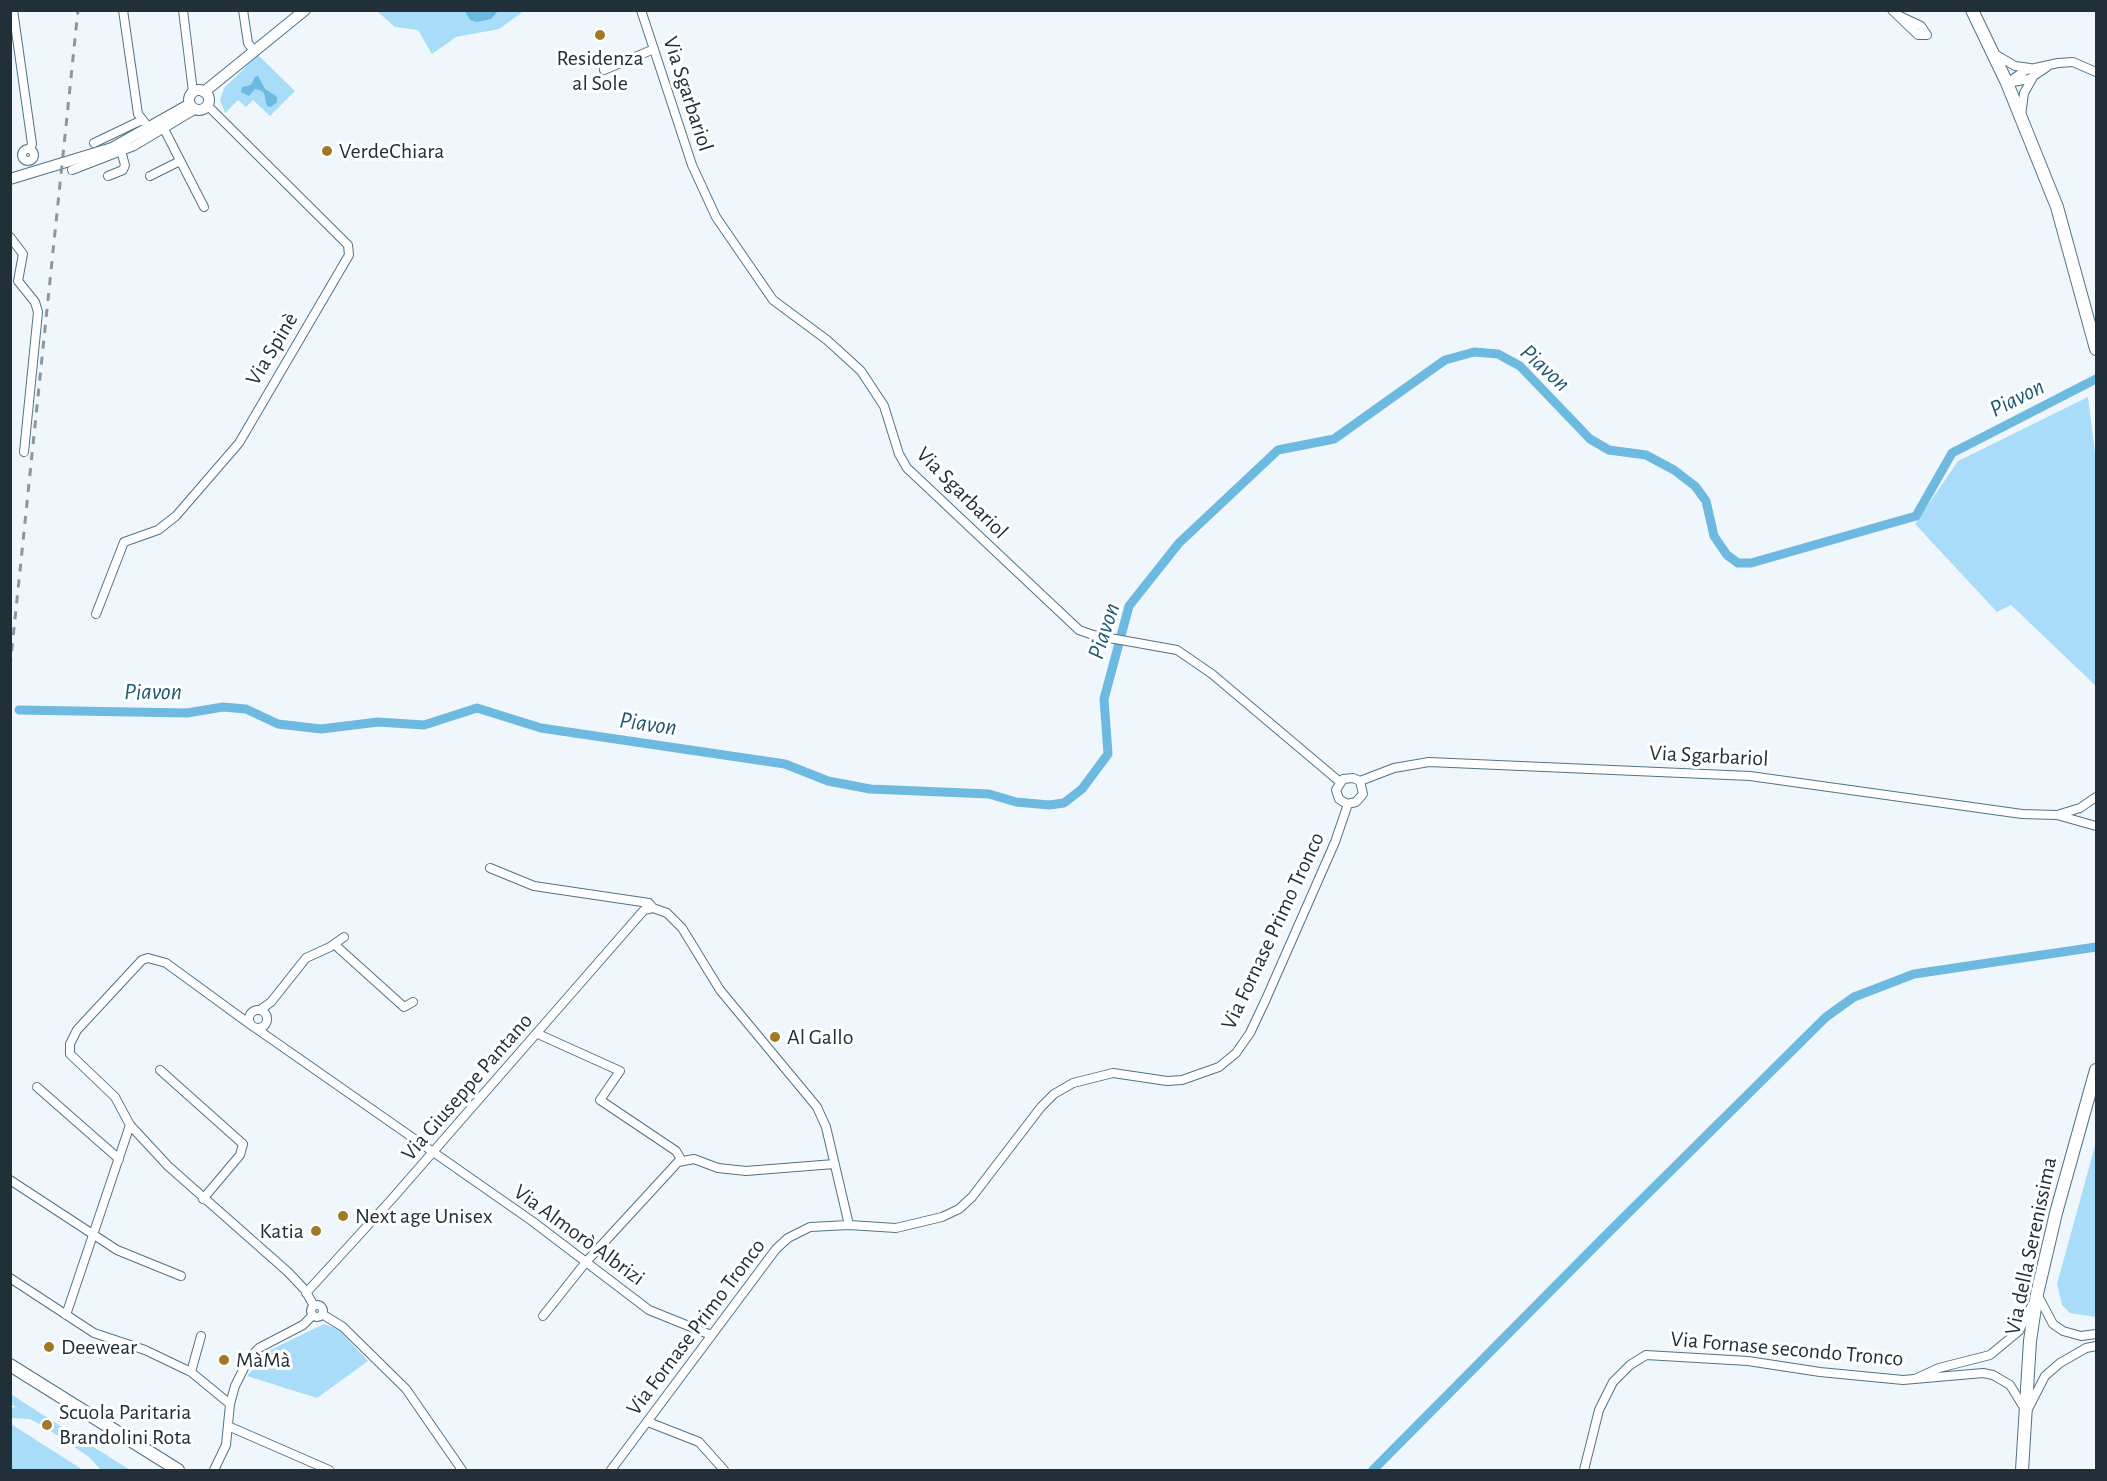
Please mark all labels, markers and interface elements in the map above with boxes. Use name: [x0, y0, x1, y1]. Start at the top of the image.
marker: Residenza al Sole: [593, 28, 607, 42]
street label: Via Sgarbariol: [657, 33, 719, 155]
place label: Residenza al Sole: [556, 45, 644, 96]
place label: VerdeChiara: [339, 138, 444, 164]
marker: VerdeChiara: [320, 144, 334, 158]
street label: Via Spinè: [240, 308, 304, 390]
water label: Piavon: [1514, 338, 1576, 398]
water label: Piavon: [1985, 372, 2049, 424]
street label: Via Sgarbariol: [910, 441, 1014, 545]
water label: Piavon: [1081, 599, 1127, 663]
water label: Piavon: [124, 678, 182, 706]
water label: Piavon: [617, 706, 679, 742]
street label: Via Sgarbariol: [1649, 740, 1769, 772]
street label: Via Fornase Primo Tronco: [1216, 828, 1330, 1034]
street label: Via Giuseppe Pantano: [396, 1008, 538, 1166]
place label: Al Gallo: [787, 1024, 854, 1050]
marker: Al Gallo: [768, 1030, 782, 1044]
street label: Via della Serenissima: [1999, 1155, 2063, 1337]
street label: Via Almorò Albrizi: [508, 1179, 650, 1291]
place label: Next age Unisex: [355, 1203, 492, 1229]
marker: Next age Unisex: [336, 1209, 350, 1223]
place label: Katia: [260, 1218, 304, 1244]
marker: Katia: [309, 1224, 323, 1238]
street label: Via Fornase Primo Tronco: [621, 1233, 771, 1421]
street label: Via Fornase secondo Tronco: [1670, 1326, 1904, 1372]
place label: Deewear: [61, 1334, 137, 1360]
marker: Deewear: [42, 1340, 56, 1354]
place label: MàMà: [236, 1347, 291, 1373]
marker: MàMà: [217, 1353, 231, 1367]
place label: Scuola Paritaria Brandolini Rota: [59, 1399, 191, 1450]
marker: Scuola Paritaria Brandolini Rota: [40, 1418, 54, 1432]

